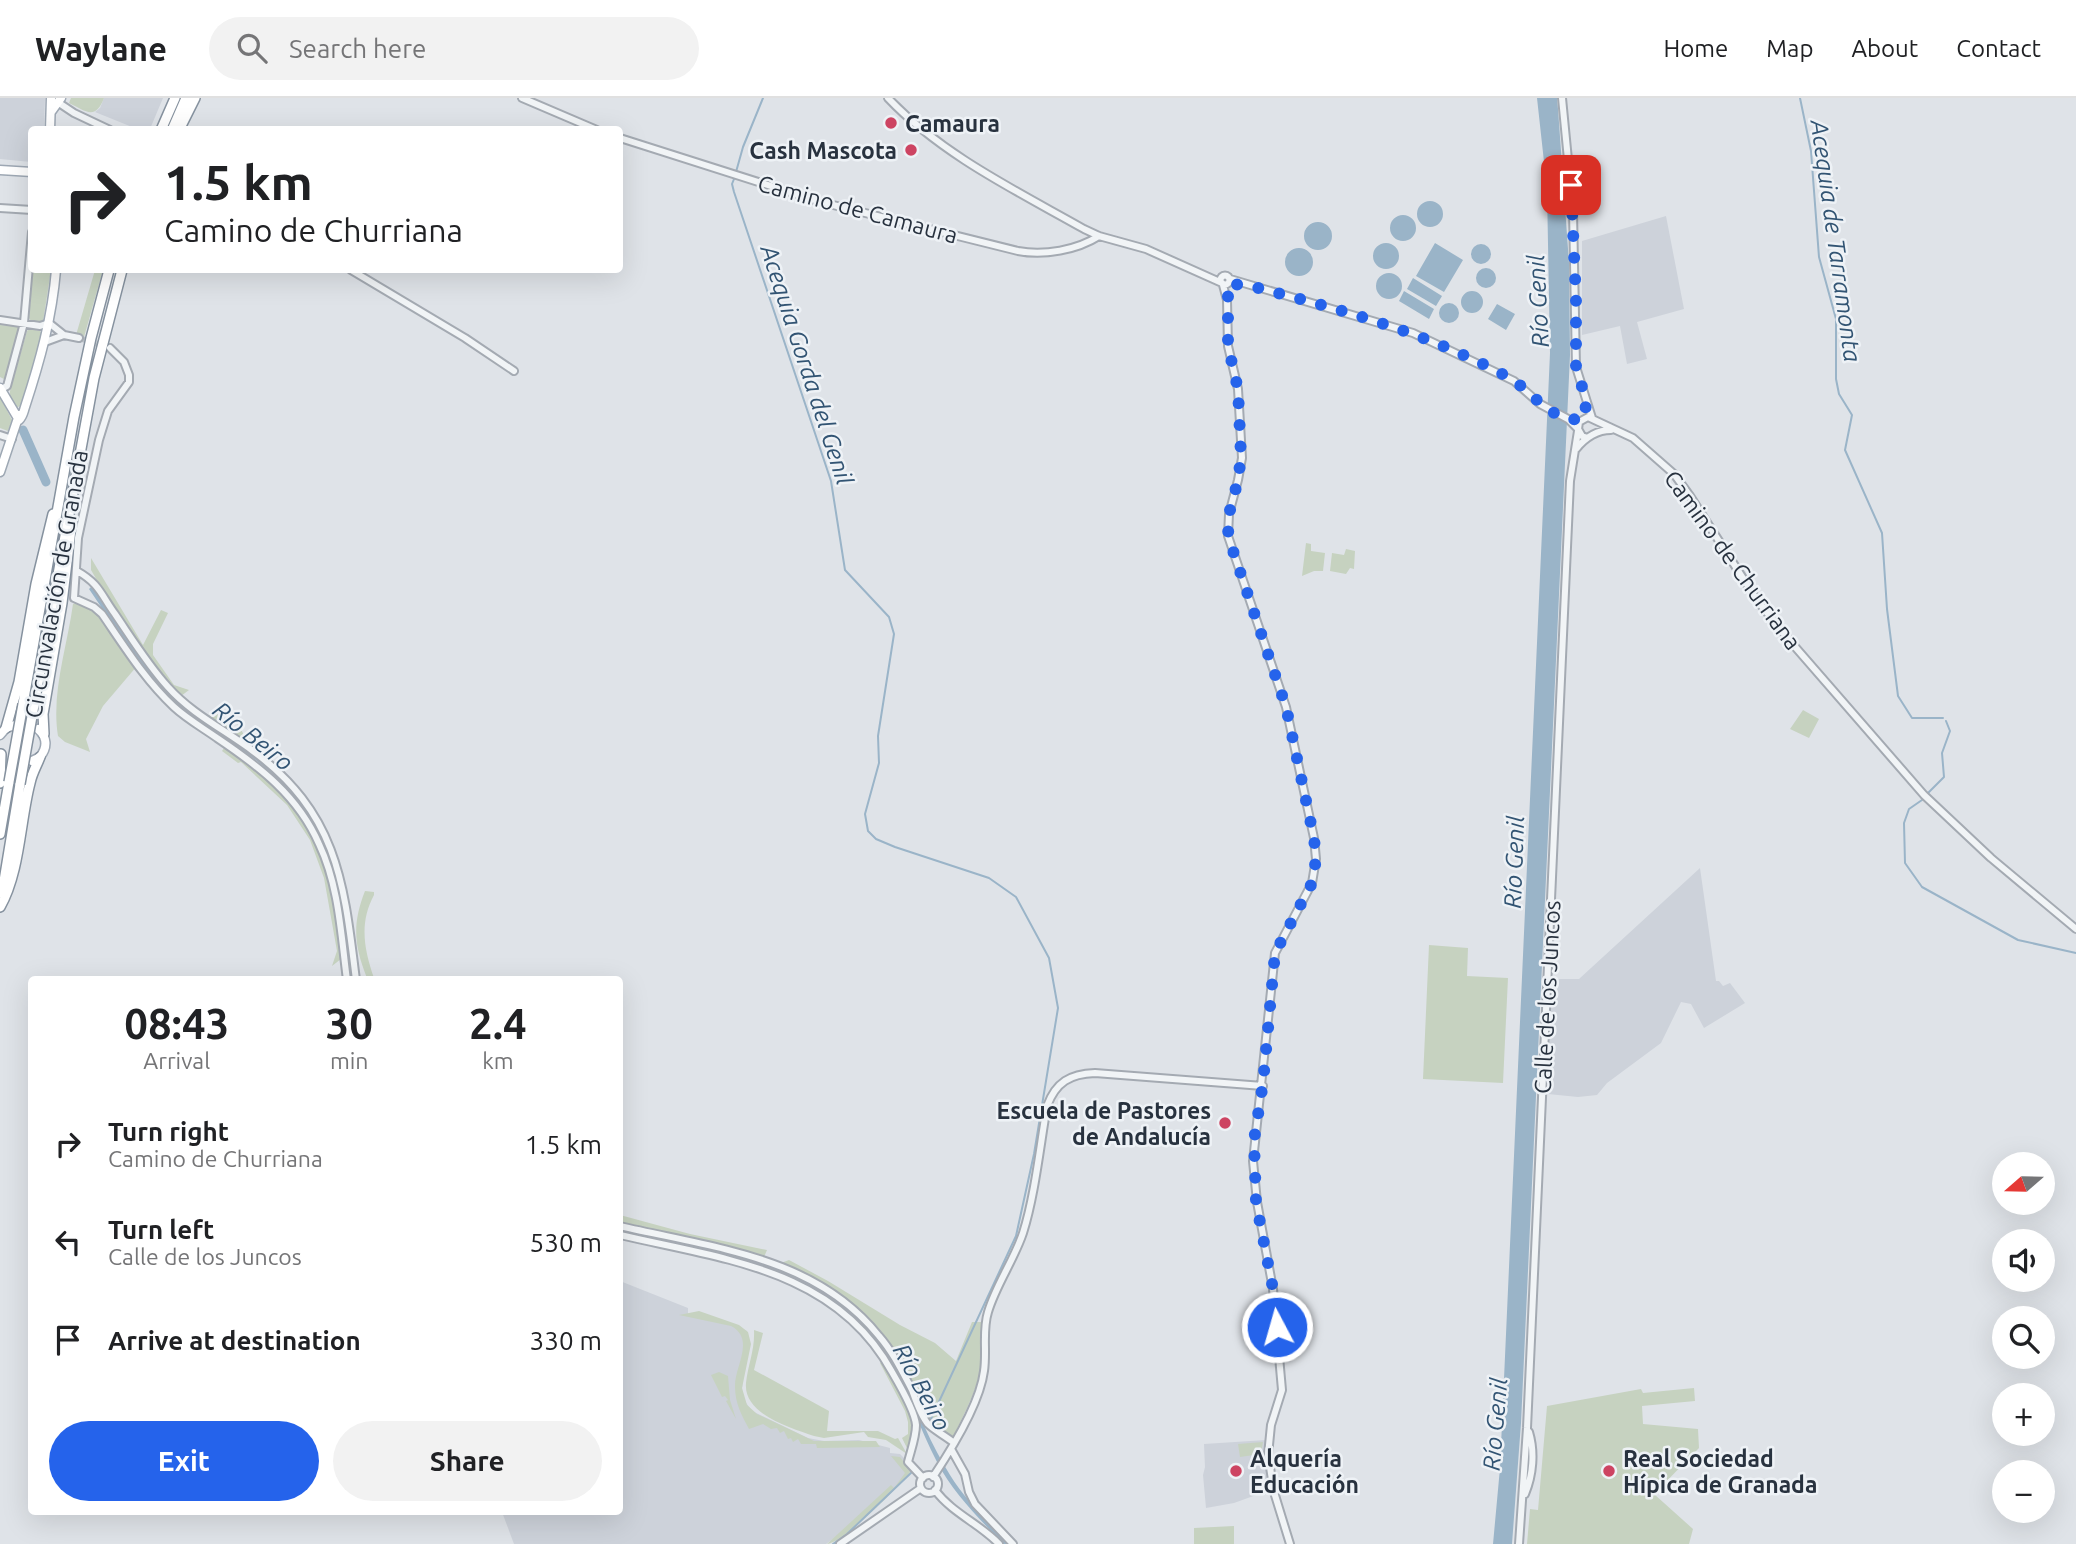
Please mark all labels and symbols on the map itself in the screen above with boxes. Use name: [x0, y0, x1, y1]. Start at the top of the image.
place label: Camaura: [905, 111, 1000, 136]
marker: Camaura: [883, 115, 899, 131]
water label: Acequia de Tarramonta: [1805, 117, 1866, 364]
place label: Cash Mascota: [749, 138, 897, 163]
marker: Cash Mascota: [903, 142, 919, 158]
pin: [1541, 155, 1601, 215]
street label: Camino de Camaura: [755, 170, 961, 248]
water label: Acequia Gorda del Genil: [755, 241, 859, 488]
water label: Río Genil: [1522, 254, 1554, 348]
street label: Circunvalación de Granada: [20, 448, 92, 720]
street label: Camino de Churriana: [1660, 466, 1806, 654]
water label: Río Beiro: [208, 696, 298, 776]
water label: Río Genil: [1499, 815, 1529, 909]
street label: Calle de los Juncos: [1529, 900, 1565, 1094]
place label: Escuela de Pastores de Andalucía: [997, 1098, 1211, 1149]
marker: Escuela de Pastores de Andalucía: [1217, 1115, 1233, 1131]
north arrow: [1992, 1152, 2054, 1214]
position arrow: [1240, 1290, 1314, 1364]
water label: Río Beiro: [888, 1339, 956, 1435]
water label: Río Genil: [1477, 1376, 1513, 1472]
place label: Alquería Educación: [1250, 1446, 1359, 1497]
place label: Real Sociedad Hípica de Granada: [1623, 1446, 1817, 1497]
marker: Alquería Educación: [1228, 1463, 1244, 1479]
marker: Real Sociedad Hípica de Granada: [1601, 1463, 1617, 1479]

